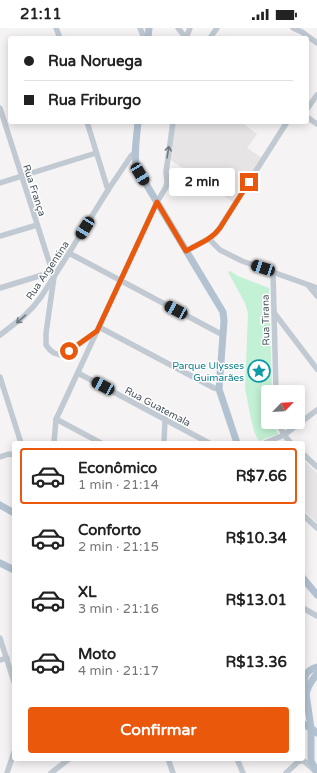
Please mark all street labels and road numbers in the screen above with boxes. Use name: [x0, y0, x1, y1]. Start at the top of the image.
street label: Rua França: [20, 163, 48, 218]
street label: Rua Argentina: [24, 239, 72, 302]
street label: Rua Tirana: [260, 294, 272, 346]
street label: Rua Guatemala: [123, 384, 193, 429]

